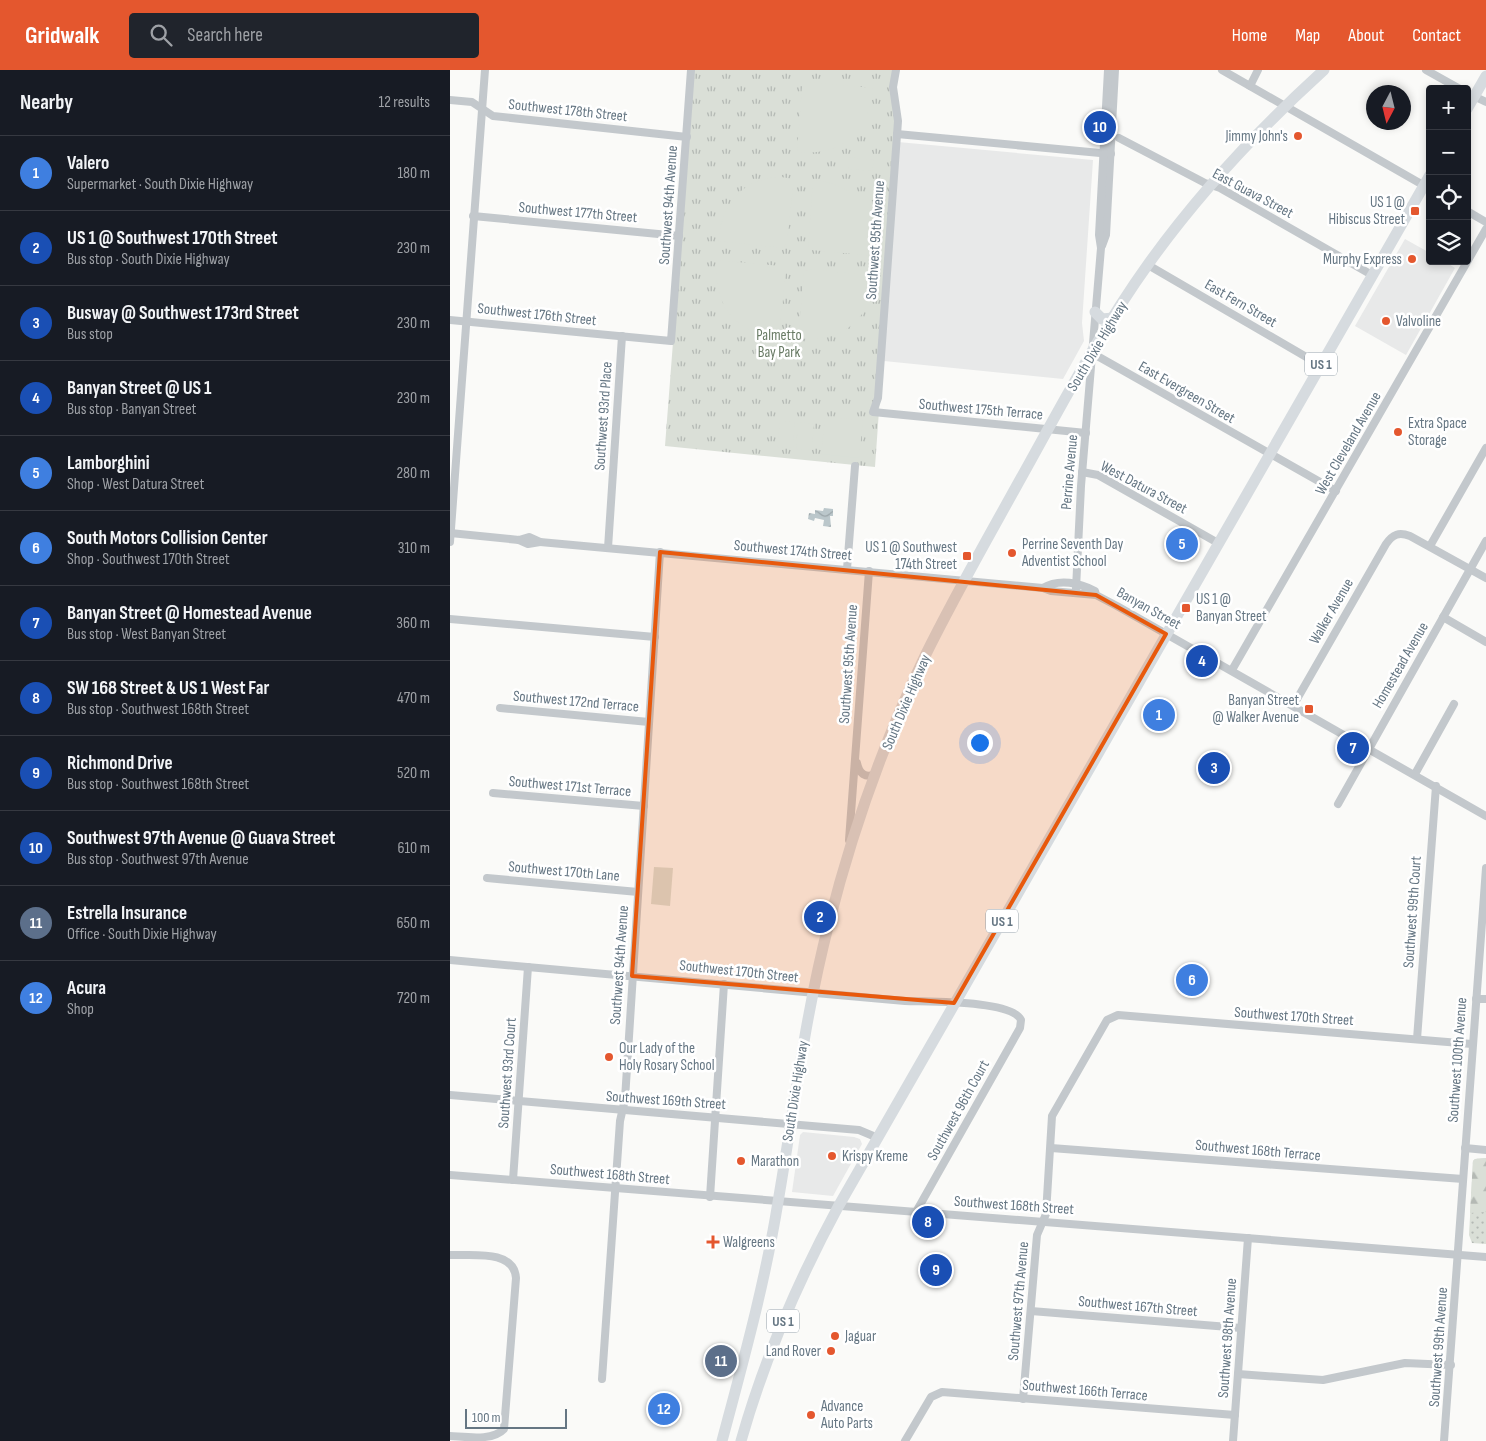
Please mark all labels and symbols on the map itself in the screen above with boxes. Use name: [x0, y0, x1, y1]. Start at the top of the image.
north arrow: [1366, 85, 1411, 130]
street label: Southwest 178th Street: [508, 95, 629, 126]
pin: 10: [1084, 108, 1116, 146]
place label: Jimmy John's: [1224, 127, 1288, 146]
marker: Jimmy John's: [1292, 130, 1304, 142]
street label: Southwest 94th Avenue: [655, 145, 682, 265]
street label: East Guava Street: [1209, 164, 1297, 223]
street label: Southwest 95th Avenue: [862, 180, 889, 300]
place label: US 1 @ Hibiscus Street: [1328, 193, 1405, 229]
street label: Southwest 177th Street: [518, 198, 639, 227]
marker: US 1 @ Hibiscus Street: [1409, 205, 1421, 217]
place label: Murphy Express: [1323, 250, 1402, 269]
marker: Murphy Express: [1406, 253, 1418, 265]
street label: East Fern Street: [1201, 275, 1281, 332]
street label: South Dixie Highway: [1063, 298, 1132, 395]
street label: Southwest 176th Street: [477, 299, 598, 330]
place label: Valvoline: [1396, 312, 1441, 331]
marker: Valvoline: [1380, 315, 1392, 327]
park label: Palmetto Bay Park: [756, 326, 802, 362]
road number: US 1: [1305, 352, 1337, 376]
street label: East Evergreen Street: [1135, 357, 1239, 428]
street label: Southwest 93rd Place: [590, 361, 617, 471]
street label: West Cleveland Avenue: [1311, 388, 1386, 498]
street label: Southwest 175th Terrace: [918, 395, 1044, 424]
place label: Extra Space Storage: [1408, 414, 1467, 450]
marker: Extra Space Storage: [1392, 426, 1404, 438]
street label: Perrine Avenue: [1057, 434, 1082, 510]
street label: West Datura Street: [1097, 457, 1191, 518]
pin: 5: [1166, 525, 1198, 563]
place label: Perrine Seventh Day Adventist School: [1021, 535, 1124, 571]
street label: Southwest 174th Street: [733, 536, 853, 565]
place label: US 1 @ Southwest 174th Street: [865, 538, 957, 574]
marker: Perrine Seventh Day Adventist School: [1006, 547, 1018, 559]
marker: US 1 @ Southwest 174th Street: [961, 550, 973, 562]
street label: Walker Avenue: [1305, 575, 1358, 648]
street label: Banyan Street: [1113, 583, 1185, 634]
place label: US 1 @ Banyan Street: [1196, 590, 1267, 626]
marker: US 1 @ Banyan Street: [1180, 602, 1192, 614]
street label: Southwest 95th Avenue: [835, 604, 862, 724]
street label: Homestead Avenue: [1368, 619, 1433, 712]
pin: 4: [1186, 642, 1218, 680]
street label: South Dixie Highway: [878, 651, 935, 753]
street label: Southwest 172nd Terrace: [512, 687, 640, 716]
place label: Banyan Street @ Walker Avenue: [1213, 691, 1299, 727]
pin: 1: [1143, 696, 1175, 734]
marker: Banyan Street @ Walker Avenue: [1303, 703, 1315, 715]
pin: 7: [1337, 729, 1369, 767]
your location: [967, 730, 993, 756]
pin: 3: [1198, 749, 1230, 787]
street label: Southwest 171st Terrace: [508, 772, 632, 801]
street label: Southwest 99th Court: [1399, 855, 1426, 969]
street label: Southwest 170th Lane: [508, 857, 620, 886]
pin: 2: [804, 898, 836, 936]
street label: Southwest 94th Avenue: [606, 905, 633, 1025]
road number: US 1: [986, 909, 1018, 932]
street label: Southwest 170th Street: [679, 956, 800, 987]
pin: 6: [1176, 961, 1208, 999]
street label: Southwest 100th Avenue: [1444, 997, 1471, 1123]
street label: Southwest 170th Street: [1234, 1003, 1355, 1030]
street label: Southwest 93rd Court: [494, 1017, 521, 1129]
place label: Our Lady of the Holy Rosary School: [619, 1039, 715, 1075]
street label: South Dixie Highway: [778, 1039, 813, 1143]
marker: Our Lady of the Holy Rosary School: [603, 1051, 615, 1063]
street label: Southwest 96th Court: [923, 1056, 994, 1164]
street label: Southwest 169th Street: [605, 1087, 727, 1114]
street label: Southwest 168th Terrace: [1195, 1136, 1321, 1165]
place label: Krispy Kreme: [842, 1147, 908, 1166]
marker: Krispy Kreme: [826, 1150, 838, 1162]
place label: Marathon: [751, 1152, 799, 1171]
marker: Marathon: [735, 1155, 747, 1167]
street label: Southwest 168th Street: [549, 1160, 671, 1189]
street label: Southwest 168th Street: [953, 1192, 1075, 1219]
pin: 8: [912, 1203, 944, 1241]
place label: Walgreens: [723, 1233, 775, 1252]
marker: Walgreens: [707, 1236, 719, 1248]
street label: Southwest 97th Avenue: [1004, 1241, 1033, 1361]
pin: 9: [920, 1251, 952, 1289]
street label: Southwest 98th Avenue: [1214, 1278, 1241, 1399]
street label: Southwest 99th Avenue: [1425, 1286, 1452, 1408]
street label: Southwest 167th Street: [1078, 1292, 1199, 1321]
road number: US 1: [767, 1310, 799, 1332]
place label: Jaguar: [844, 1327, 877, 1346]
marker: Jaguar: [829, 1330, 841, 1342]
pin: 11: [705, 1342, 737, 1380]
place label: Land Rover: [766, 1342, 822, 1361]
marker: Land Rover: [825, 1345, 837, 1357]
street label: Southwest 166th Terrace: [1022, 1376, 1148, 1405]
pin: 12: [648, 1390, 680, 1428]
place label: Advance Auto Parts: [820, 1397, 873, 1433]
scale bar: [465, 1406, 568, 1429]
marker: Advance Auto Parts: [805, 1409, 817, 1421]

